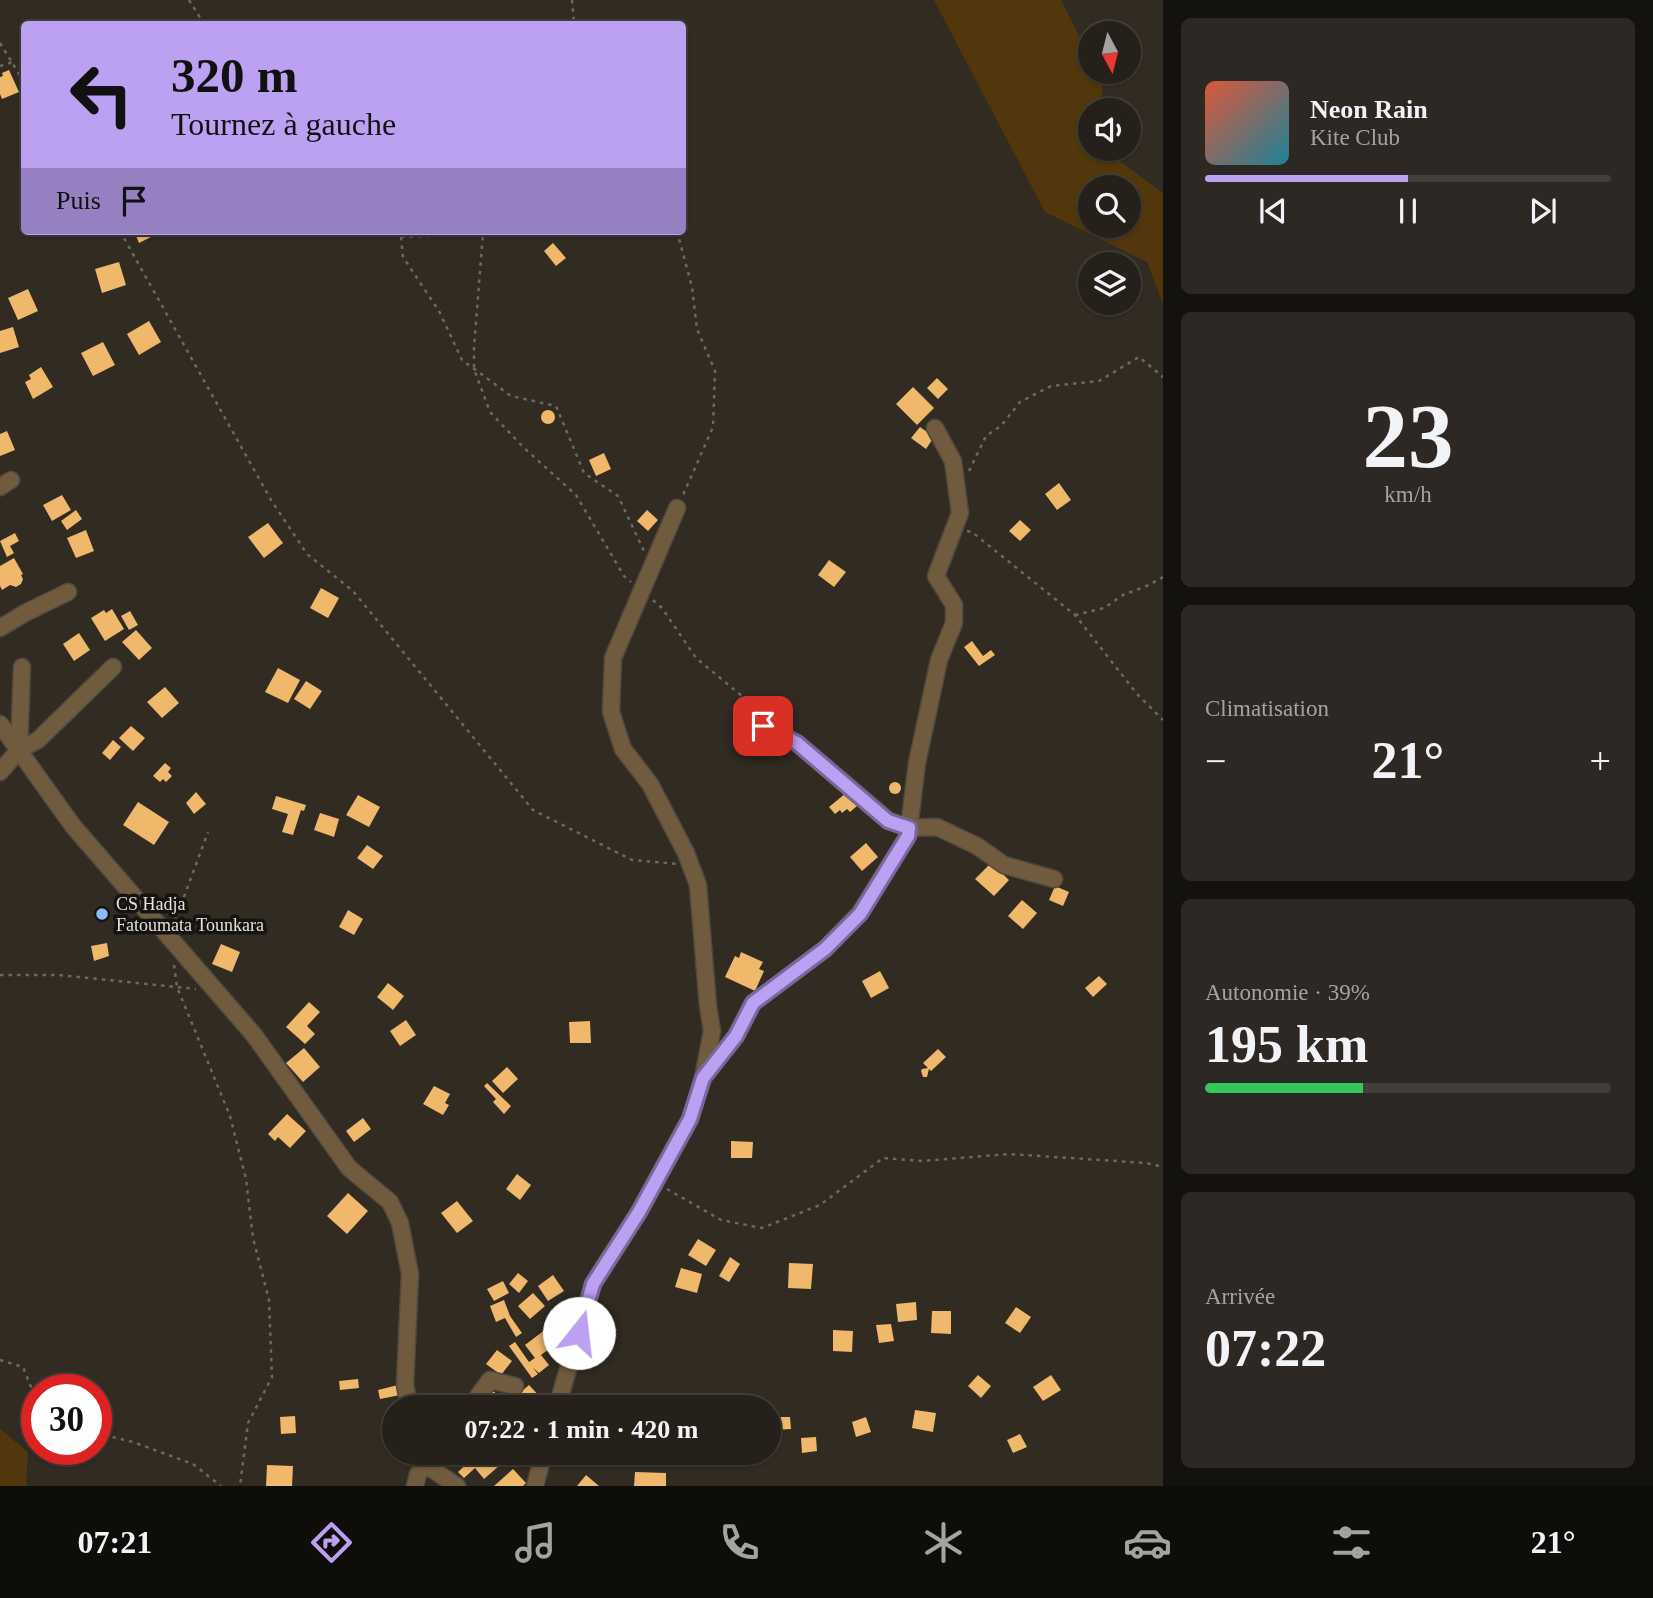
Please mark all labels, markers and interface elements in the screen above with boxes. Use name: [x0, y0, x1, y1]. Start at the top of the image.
north arrow: [1078, 21, 1141, 84]
map controls: [1078, 21, 1141, 315]
text: 320 m: [171, 48, 298, 103]
icon: left: [56, 49, 147, 140]
text: Neon Rain: [1310, 95, 1428, 124]
button: sound: [1078, 98, 1141, 161]
text: Tournez à gauche: [171, 106, 396, 142]
text: Kite Club: [1310, 125, 1400, 150]
button: search: [1078, 175, 1141, 238]
icon: arrive: [115, 182, 153, 220]
text: Puis: [56, 186, 101, 215]
icon: previous: [1254, 192, 1292, 230]
icon: pause: [1389, 192, 1427, 230]
icon: next: [1524, 192, 1562, 230]
button: layers: [1078, 252, 1141, 315]
text: 23: [1363, 386, 1454, 487]
text: km/h: [1384, 482, 1432, 507]
pin: [733, 696, 793, 756]
text: Climatisation: [1205, 696, 1329, 721]
icon: arrive: [744, 707, 782, 745]
text: 21°: [1372, 732, 1444, 789]
text: −: [1205, 740, 1226, 782]
text: +: [1590, 740, 1611, 782]
place label: CS Hadja Fatoumata Tounkara: [116, 894, 264, 935]
marker: CS Hadja Fatoumata Tounkara: [94, 906, 110, 922]
text: Autonomie · 39%: [1205, 980, 1370, 1005]
text: 195 km: [1205, 1016, 1368, 1073]
text: Arrivée: [1205, 1284, 1275, 1309]
position arrow: [542, 1296, 616, 1370]
text: 07:22: [1205, 1320, 1326, 1377]
speed limit sign: 30: [21, 1374, 112, 1465]
text: 07:22 · 1 min · 420 m: [465, 1415, 699, 1444]
icon: directions: [307, 1518, 356, 1567]
icon: music: [511, 1518, 560, 1567]
icon: phone: [715, 1518, 764, 1567]
icon: climate: [919, 1518, 968, 1567]
icon: car: [1123, 1518, 1172, 1567]
icon: filters: [1327, 1518, 1376, 1567]
text: 07:21: [77, 1524, 152, 1560]
text: 21°: [1531, 1524, 1575, 1560]

